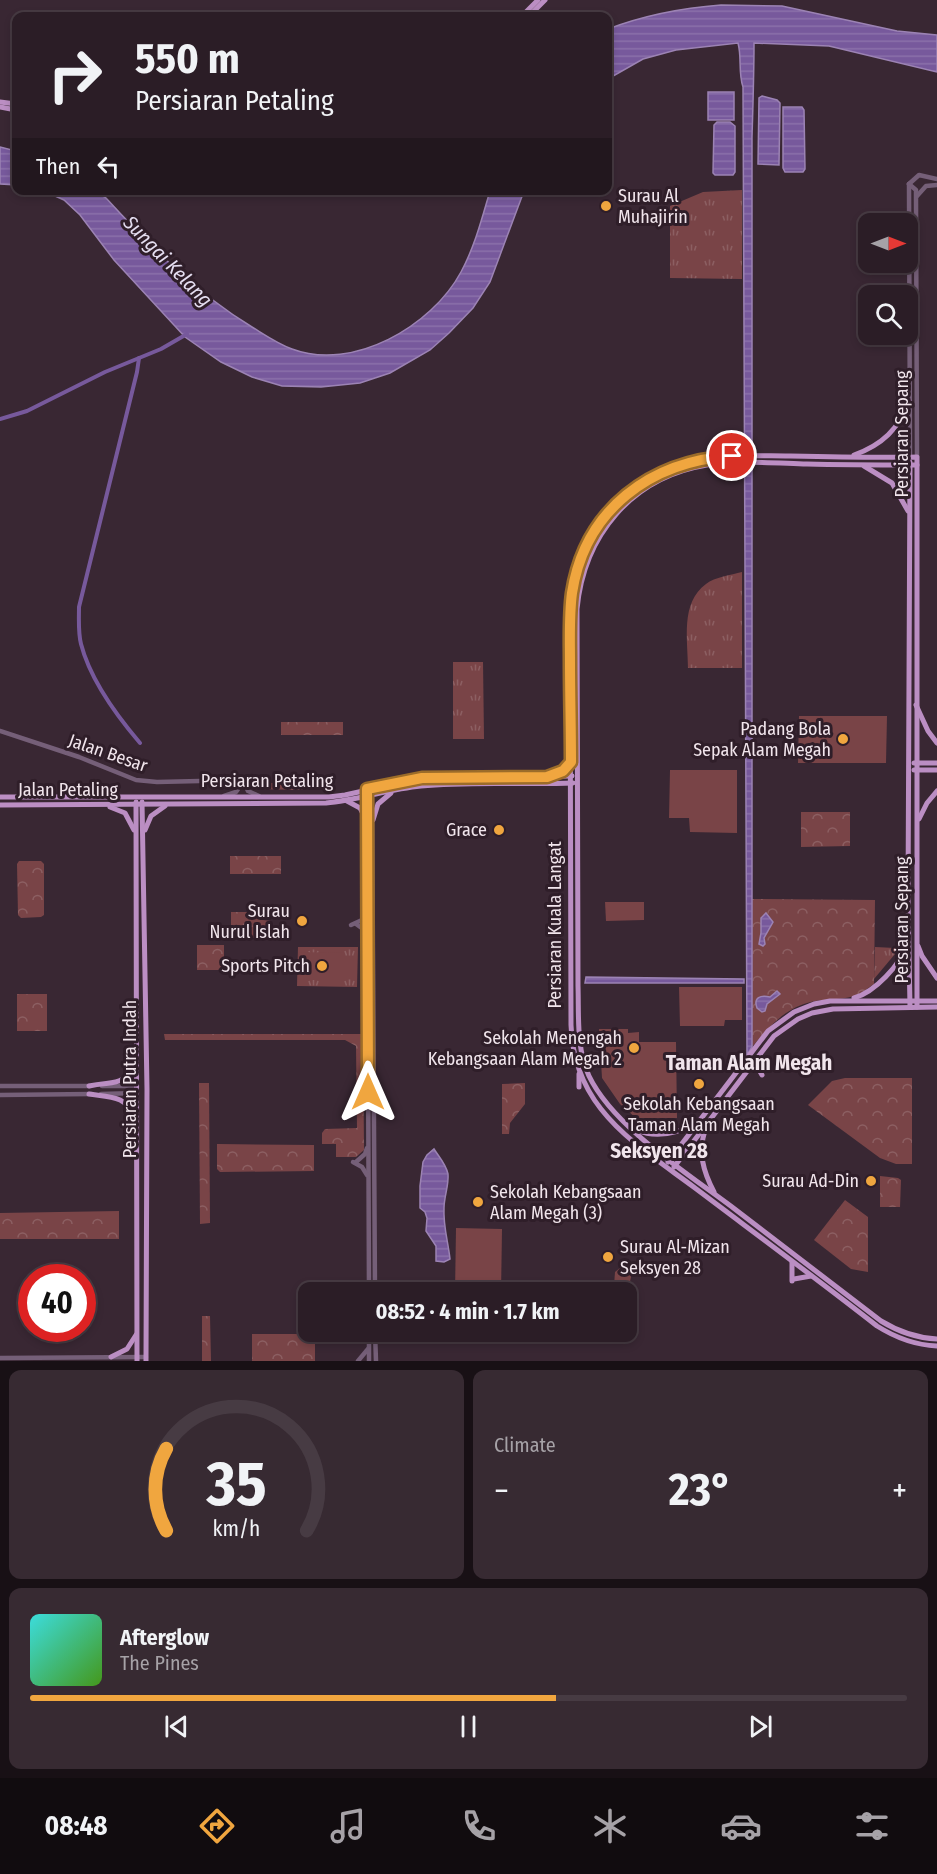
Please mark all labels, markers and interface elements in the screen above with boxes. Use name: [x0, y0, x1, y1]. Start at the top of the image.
text: 550 m: [135, 34, 240, 84]
icon: right: [36, 36, 114, 114]
text: Persiaran Petaling: [135, 85, 334, 117]
icon: left: [92, 150, 125, 183]
text: Then: [36, 153, 80, 180]
place label: Surau Al Muhajirin: [618, 185, 688, 228]
marker: Surau Al Muhajirin: [599, 199, 613, 213]
water label: Sungai Kelang: [118, 210, 217, 312]
north arrow: [858, 213, 918, 273]
map controls: [858, 213, 918, 345]
button: search: [858, 285, 918, 345]
street label: Persiaran Sepang: [891, 370, 913, 498]
pin: [706, 430, 757, 481]
icon: arrive: [715, 439, 748, 472]
place label: Padang Bola Sepak Alam Megah: [693, 718, 831, 761]
street label: Jalan Besar: [66, 729, 151, 777]
marker: Padang Bola Sepak Alam Megah: [836, 732, 850, 746]
street label: Persiaran Petaling: [201, 770, 334, 792]
street label: Jalan Petaling: [18, 779, 119, 801]
place label: Grace: [446, 819, 487, 841]
marker: Grace: [492, 823, 506, 837]
street label: Persiaran Kuala Langat: [544, 841, 566, 1009]
street label: Persiaran Sepang: [891, 856, 913, 984]
place label: Surau Nurul Islah: [210, 900, 290, 943]
marker: Surau Nurul Islah: [295, 914, 309, 928]
place label: Sports Pitch: [221, 955, 310, 977]
marker: Sports Pitch: [315, 959, 329, 973]
street label: Persiaran Putra Indah: [119, 1000, 141, 1158]
place label: Sekolah Menengah Kebangsaan Alam Megah 2: [428, 1027, 622, 1070]
marker: Sekolah Menengah Kebangsaan Alam Megah 2: [627, 1041, 641, 1055]
district label: Taman Alam Megah: [666, 1050, 832, 1076]
position arrow: [336, 1060, 400, 1124]
marker: Sekolah Kebangsaan Taman Alam Megah: [692, 1077, 706, 1091]
place label: Sekolah Kebangsaan Taman Alam Megah: [623, 1093, 775, 1136]
district label: Seksyen 28: [610, 1138, 708, 1164]
place label: Surau Ad-Din: [762, 1170, 859, 1192]
marker: Surau Ad-Din: [864, 1174, 878, 1188]
place label: Sekolah Kebangsaan Alam Megah (3): [490, 1181, 642, 1224]
marker: Sekolah Kebangsaan Alam Megah (3): [471, 1195, 485, 1209]
place label: Surau Al-Mizan Seksyen 28: [620, 1236, 730, 1279]
marker: Surau Al-Mizan Seksyen 28: [601, 1250, 615, 1264]
speed limit sign: 40: [18, 1264, 96, 1342]
text: 08:52 · 4 min · 1.7 km: [375, 1298, 560, 1325]
text: Climate: [494, 1433, 556, 1457]
text: 35: [205, 1447, 267, 1522]
text: 23°: [669, 1463, 732, 1517]
text: −: [494, 1471, 509, 1511]
text: +: [892, 1471, 907, 1511]
text: km/h: [213, 1517, 260, 1543]
text: Afterglow: [120, 1624, 209, 1651]
text: The Pines: [120, 1651, 199, 1675]
icon: previous: [160, 1710, 193, 1743]
icon: pause: [452, 1710, 485, 1743]
icon: next: [744, 1710, 777, 1743]
icon: directions: [196, 1805, 238, 1847]
icon: music: [327, 1805, 369, 1847]
icon: phone: [458, 1805, 500, 1847]
icon: climate: [589, 1805, 631, 1847]
icon: car: [720, 1805, 762, 1847]
icon: filters: [851, 1805, 893, 1847]
text: 08:48: [44, 1810, 108, 1842]

